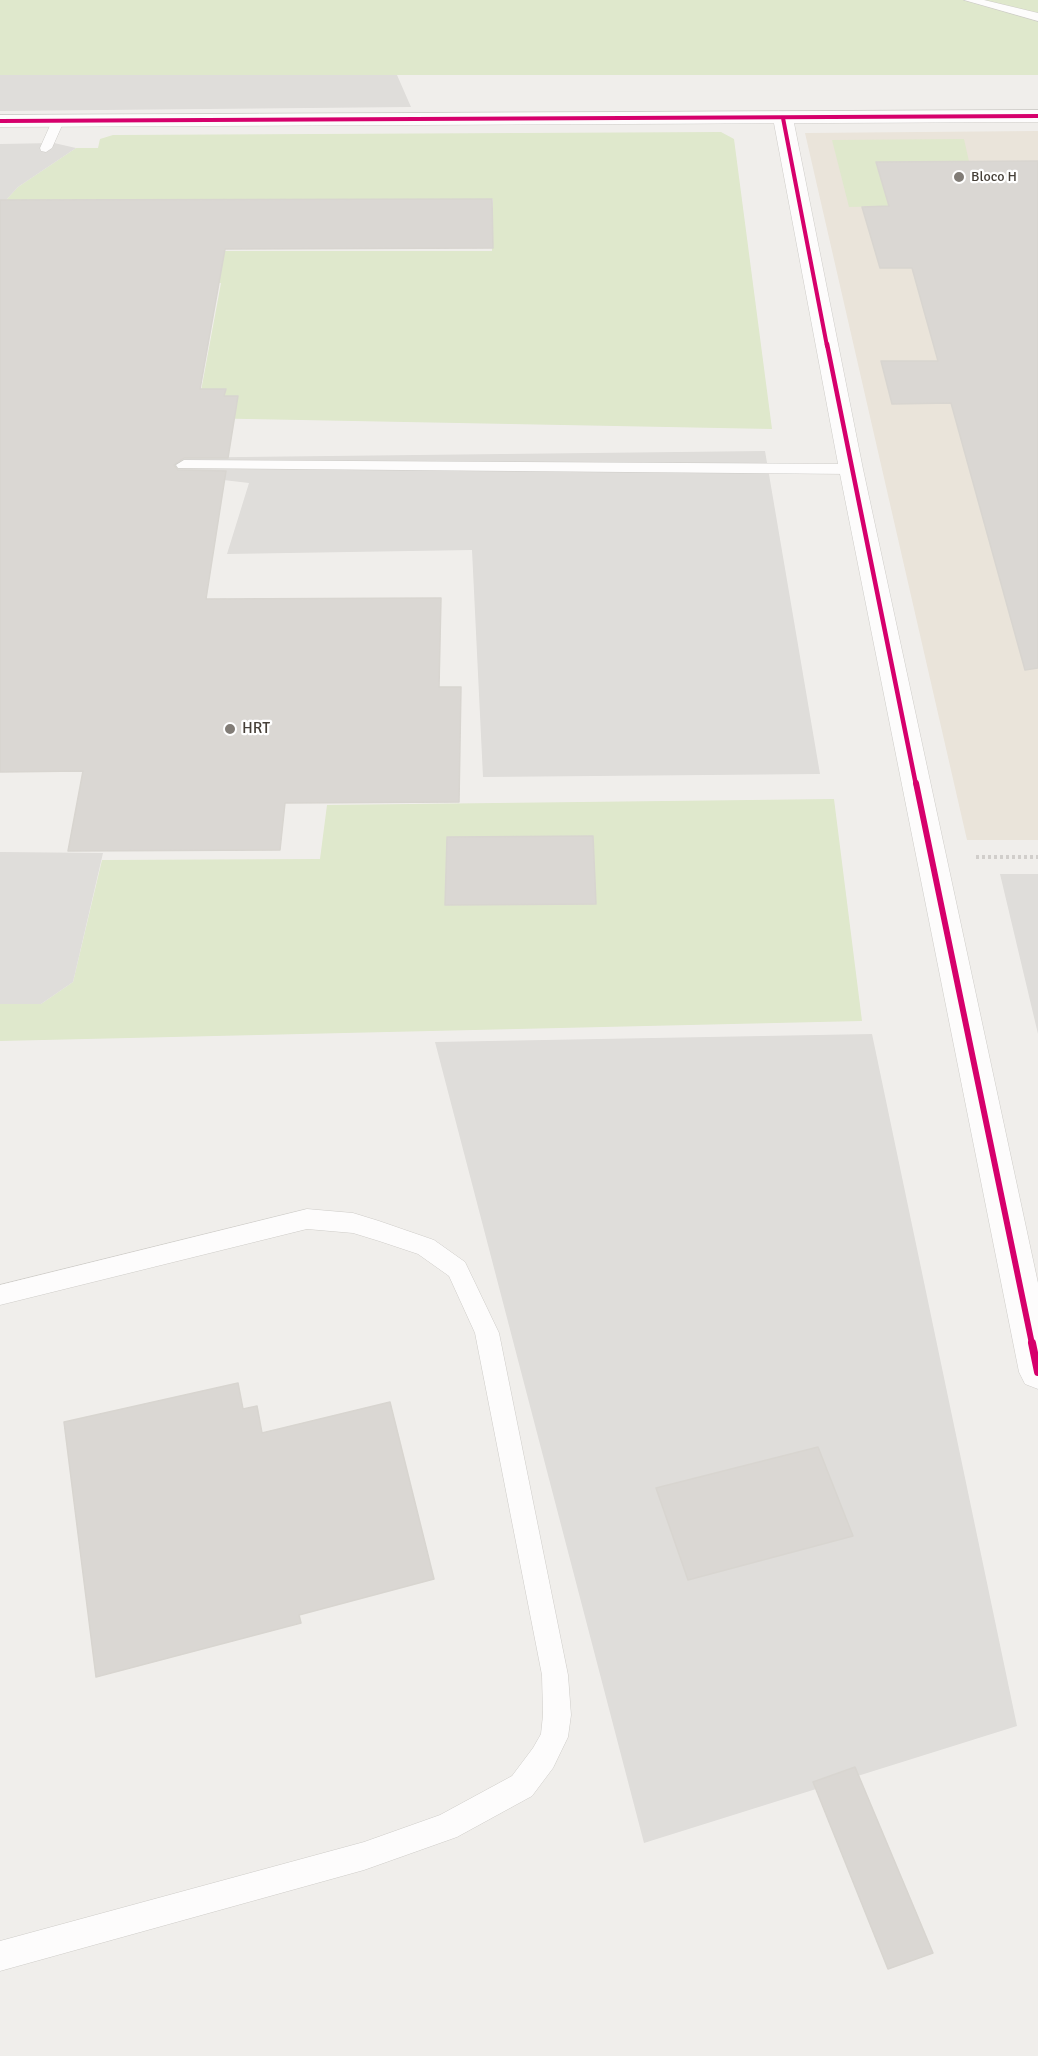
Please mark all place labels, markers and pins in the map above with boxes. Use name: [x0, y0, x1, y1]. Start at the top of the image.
place label: Bloco H: [971, 169, 1017, 185]
marker: Bloco H: [952, 170, 966, 184]
place label: HRT: [242, 719, 270, 739]
marker: HRT: [223, 722, 237, 736]

